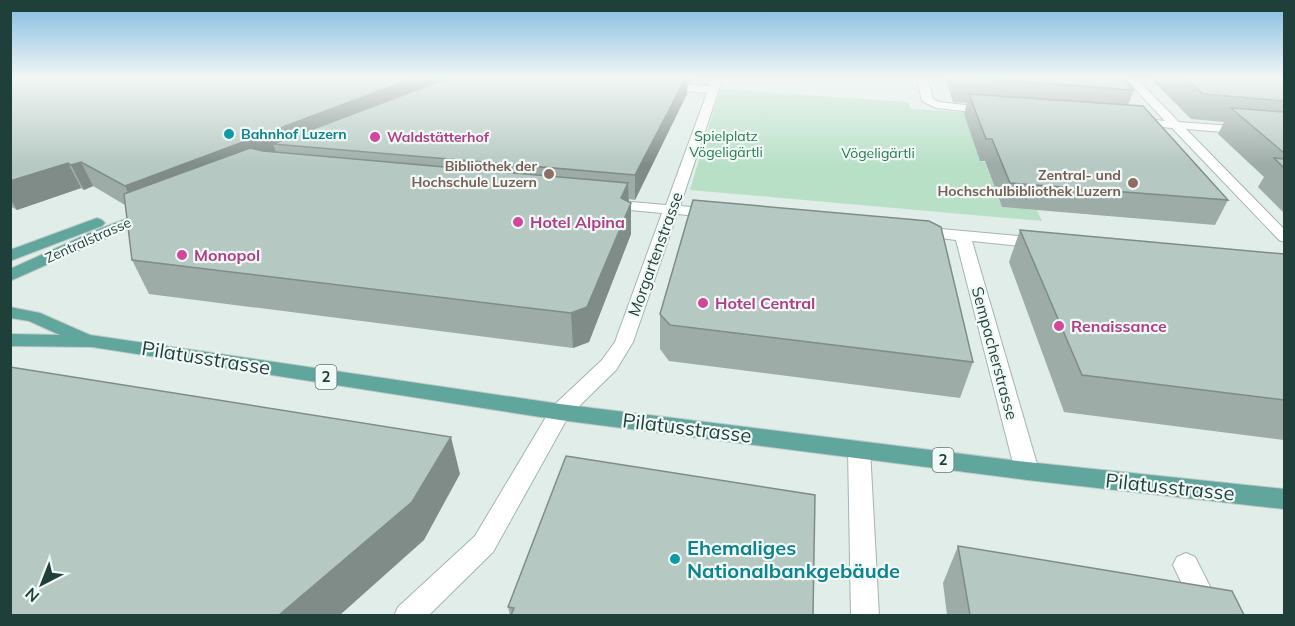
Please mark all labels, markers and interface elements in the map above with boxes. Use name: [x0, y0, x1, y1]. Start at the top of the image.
place label: Bahnhof Luzern: [241, 125, 347, 143]
marker: Bahnhof Luzern: [222, 127, 236, 141]
park label: Spielplatz Vögeligärtli: [689, 127, 763, 161]
place label: Waldstätterhof: [387, 128, 490, 146]
marker: Waldstätterhof: [368, 130, 382, 144]
park label: Vögeligärtli: [841, 144, 915, 162]
place label: Bibliothek der Hochschule Luzern: [411, 157, 537, 191]
place label: Zentral- und Hochschulbibliothek Luzern: [937, 166, 1121, 200]
marker: Bibliothek der Hochschule Luzern: [542, 167, 556, 181]
marker: Zentral- und Hochschulbibliothek Luzern: [1126, 176, 1140, 190]
street label: Morgartenstrasse: [623, 189, 687, 319]
place label: Hotel Alpina: [530, 212, 625, 232]
street label: Zentralstrasse: [42, 213, 134, 267]
marker: Hotel Alpina: [511, 215, 525, 229]
place label: Monopol: [194, 245, 260, 265]
marker: Monopol: [175, 248, 189, 262]
street label: Sempacherstrasse: [968, 284, 1022, 422]
place label: Hotel Central: [715, 293, 815, 313]
marker: Hotel Central: [696, 296, 710, 310]
place label: Renaissance: [1071, 316, 1167, 336]
marker: Renaissance: [1052, 319, 1066, 333]
street label: Pilatusstrasse: [140, 335, 272, 380]
road number: 2: [316, 365, 336, 389]
street label: Pilatusstrasse: [621, 407, 753, 448]
road number: 2: [932, 448, 954, 472]
street label: Pilatusstrasse: [1104, 467, 1236, 506]
place label: Ehemaliges Nationalbankgebäude: [687, 535, 900, 583]
marker: Ehemaliges Nationalbankgebäude: [668, 552, 682, 566]
north arrow: [12, 554, 72, 614]
text: N: [21, 584, 43, 607]

